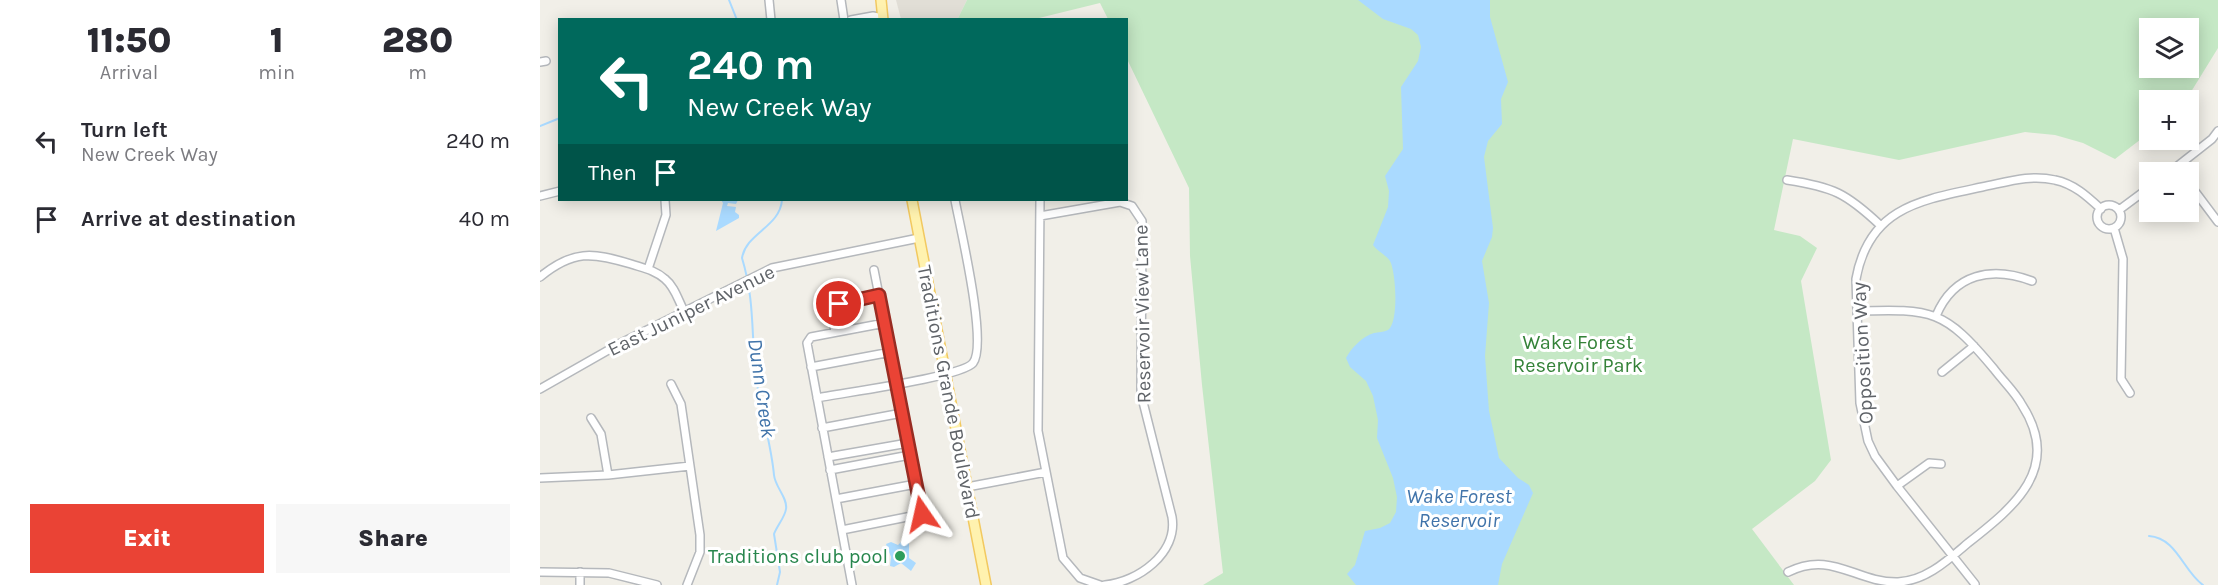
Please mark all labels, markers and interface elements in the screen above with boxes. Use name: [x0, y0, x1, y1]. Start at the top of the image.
map controls: [2139, 18, 2199, 222]
button: layers: [2139, 18, 2199, 78]
text: 11:50: [87, 19, 171, 61]
text: 1: [270, 19, 284, 61]
text: 280: [382, 19, 453, 61]
text: 240 m: [687, 40, 814, 90]
icon: left: [588, 42, 666, 120]
text: Arrival: [100, 61, 158, 84]
text: min: [258, 61, 295, 84]
text: m: [408, 61, 427, 84]
button: +: [2139, 90, 2199, 150]
text: New Creek Way: [687, 91, 872, 123]
text: Turn left: [81, 117, 168, 143]
icon: left: [30, 125, 63, 158]
text: 240 m: [446, 128, 510, 154]
text: New Creek Way: [81, 143, 218, 166]
icon: arrive: [649, 156, 682, 189]
text: Then: [588, 160, 637, 186]
button: −: [2139, 162, 2199, 222]
icon: arrive: [30, 203, 63, 236]
text: Arrive at destination: [81, 206, 296, 232]
text: 40 m: [459, 206, 510, 232]
street label: Reservoir View Lane: [1129, 224, 1156, 404]
street label: East Juniper Avenue: [604, 260, 779, 361]
street label: Traditions Grande Boulevard: [913, 263, 984, 521]
pin: [813, 278, 864, 329]
street label: Opposition Way: [1847, 281, 1878, 425]
icon: arrive: [822, 287, 855, 320]
park label: Wake Forest Reservoir Park: [1513, 331, 1643, 377]
water label: Dunn Creek: [743, 337, 781, 440]
position arrow: [890, 482, 954, 546]
water label: Wake Forest Reservoir: [1406, 484, 1513, 532]
button: Exit: [30, 504, 264, 573]
button: Share: [276, 504, 510, 573]
place label: Traditions club pool: [708, 545, 888, 568]
marker: Traditions club pool: [893, 549, 907, 563]

